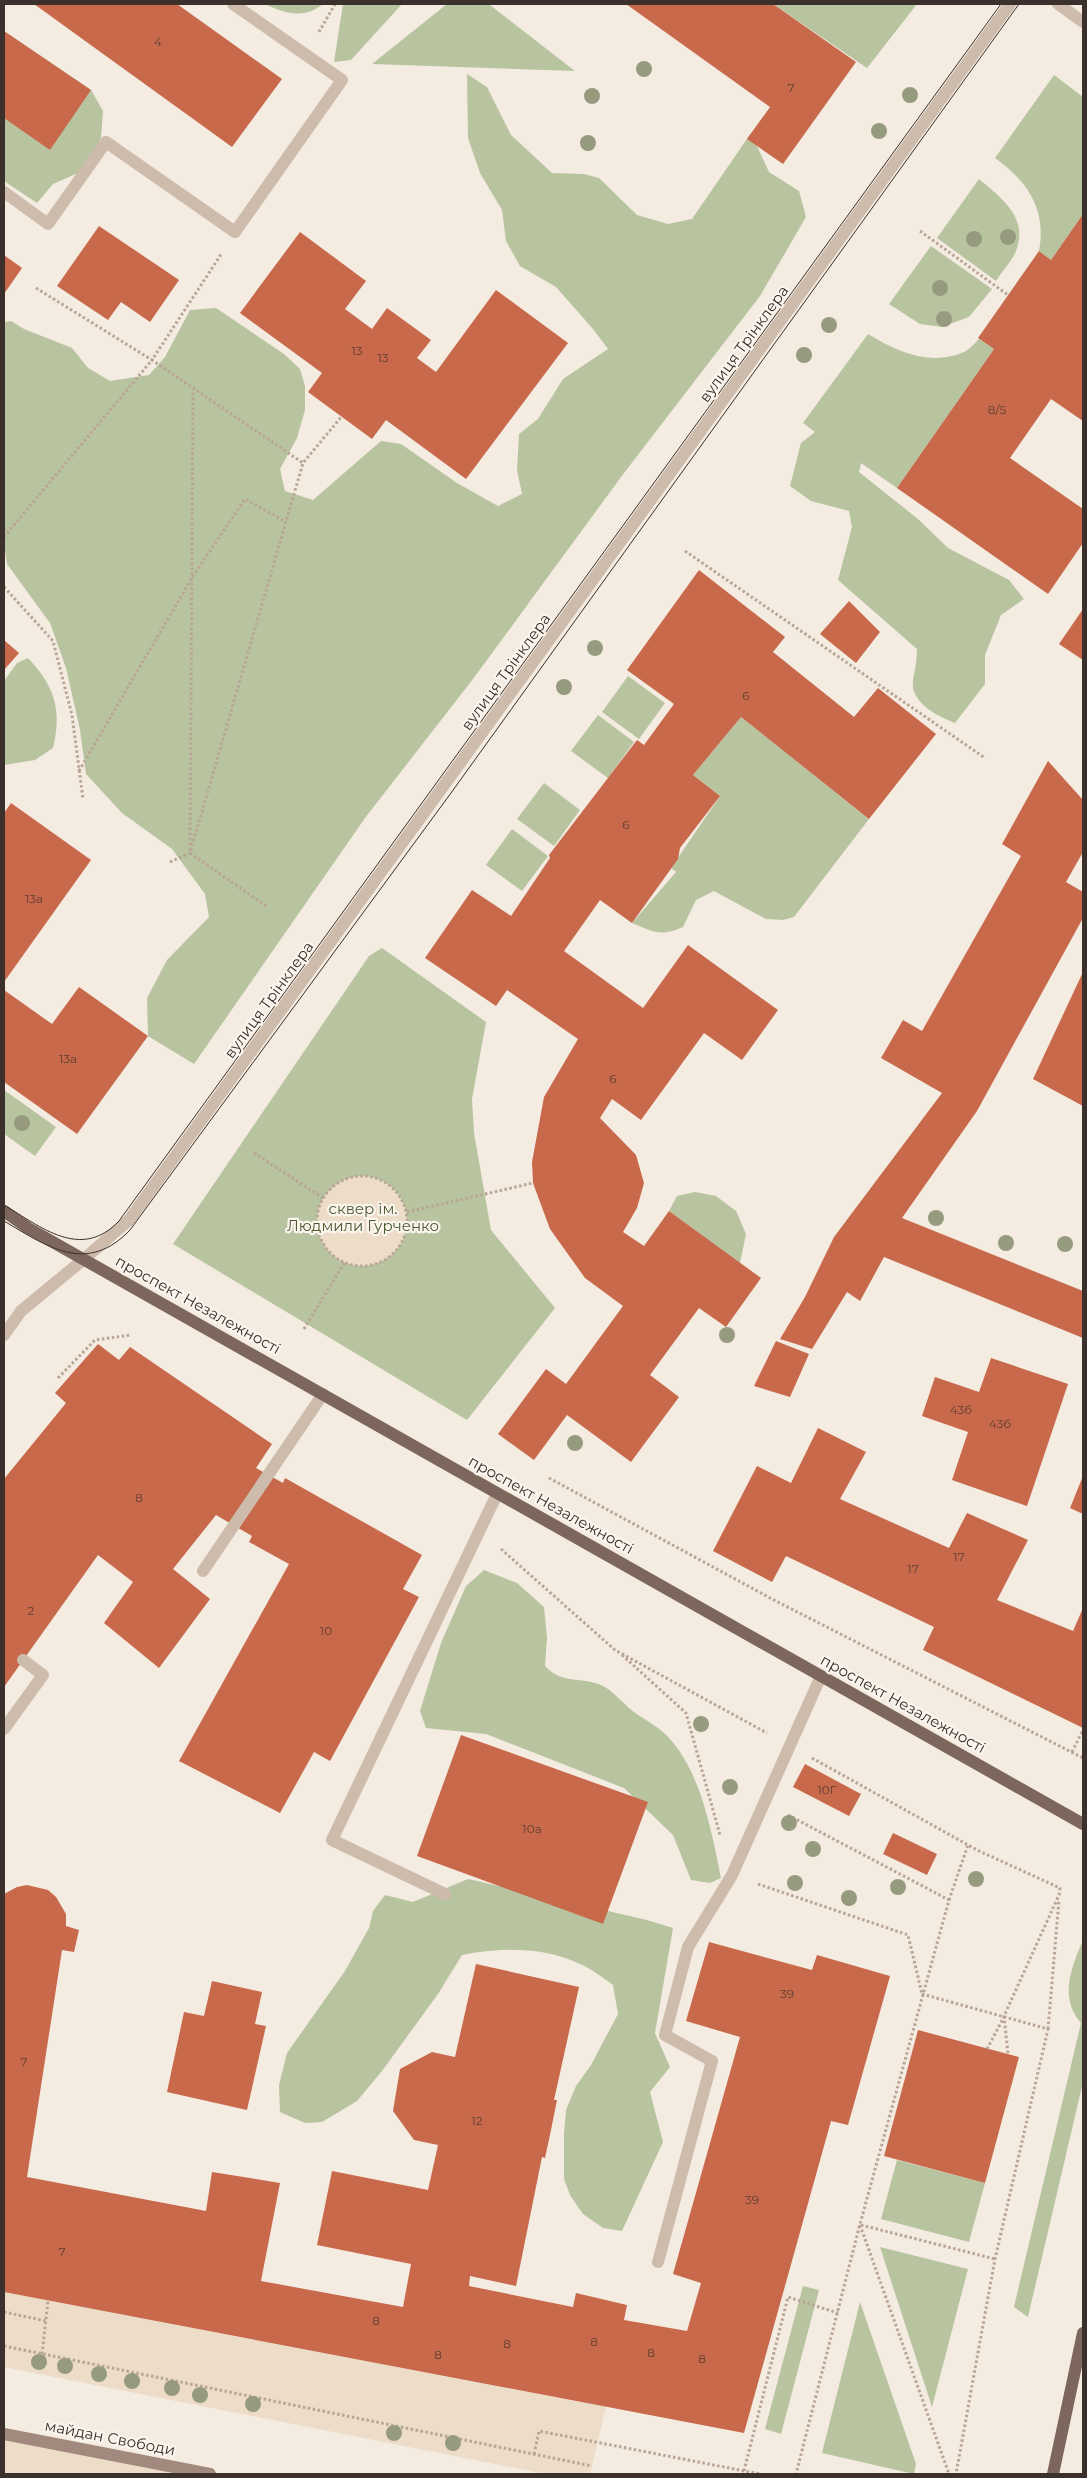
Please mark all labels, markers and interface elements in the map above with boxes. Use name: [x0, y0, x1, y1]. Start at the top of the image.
house number: 4: [154, 34, 162, 49]
house number: 7: [787, 80, 795, 95]
street label: вулиця Трінклера: [695, 282, 792, 406]
house number: 13: [351, 343, 363, 358]
house number: 13: [377, 350, 389, 365]
house number: 8/5: [988, 402, 1006, 417]
street label: вулиця Трінклера: [457, 610, 554, 734]
house number: 6: [742, 688, 750, 703]
house number: 6: [622, 817, 630, 832]
house number: 13а: [25, 891, 43, 906]
street label: вулиця Трінклера: [220, 938, 317, 1062]
house number: 13а: [59, 1051, 77, 1066]
house number: 6: [609, 1071, 617, 1086]
park label: сквер ім. Людмили Гурченко: [287, 1199, 439, 1235]
street label: проспект Незалежності: [112, 1251, 284, 1358]
house number: 43б: [950, 1402, 972, 1417]
house number: 43б: [989, 1416, 1011, 1431]
street label: проспект Незалежності: [465, 1451, 637, 1558]
house number: 8: [135, 1490, 143, 1505]
house number: 17: [953, 1549, 965, 1564]
house number: 17: [907, 1561, 919, 1576]
house number: 2: [28, 1603, 35, 1618]
house number: 10: [320, 1623, 332, 1638]
street label: проспект Незалежності: [817, 1650, 989, 1757]
house number: 10Г: [817, 1782, 837, 1797]
house number: 10а: [522, 1821, 542, 1836]
house number: 39: [780, 1986, 794, 2001]
house number: 7: [20, 2054, 28, 2069]
house number: 12: [471, 2113, 483, 2128]
house number: 39: [745, 2192, 759, 2207]
house number: 7: [58, 2244, 66, 2259]
house number: 8: [372, 2313, 380, 2328]
house number: 8: [590, 2334, 598, 2349]
house number: 8: [503, 2336, 511, 2351]
house number: 8: [647, 2345, 655, 2360]
house number: 8: [434, 2347, 442, 2362]
house number: 8: [698, 2351, 706, 2366]
street label: майдан Свободи: [43, 2416, 177, 2459]

